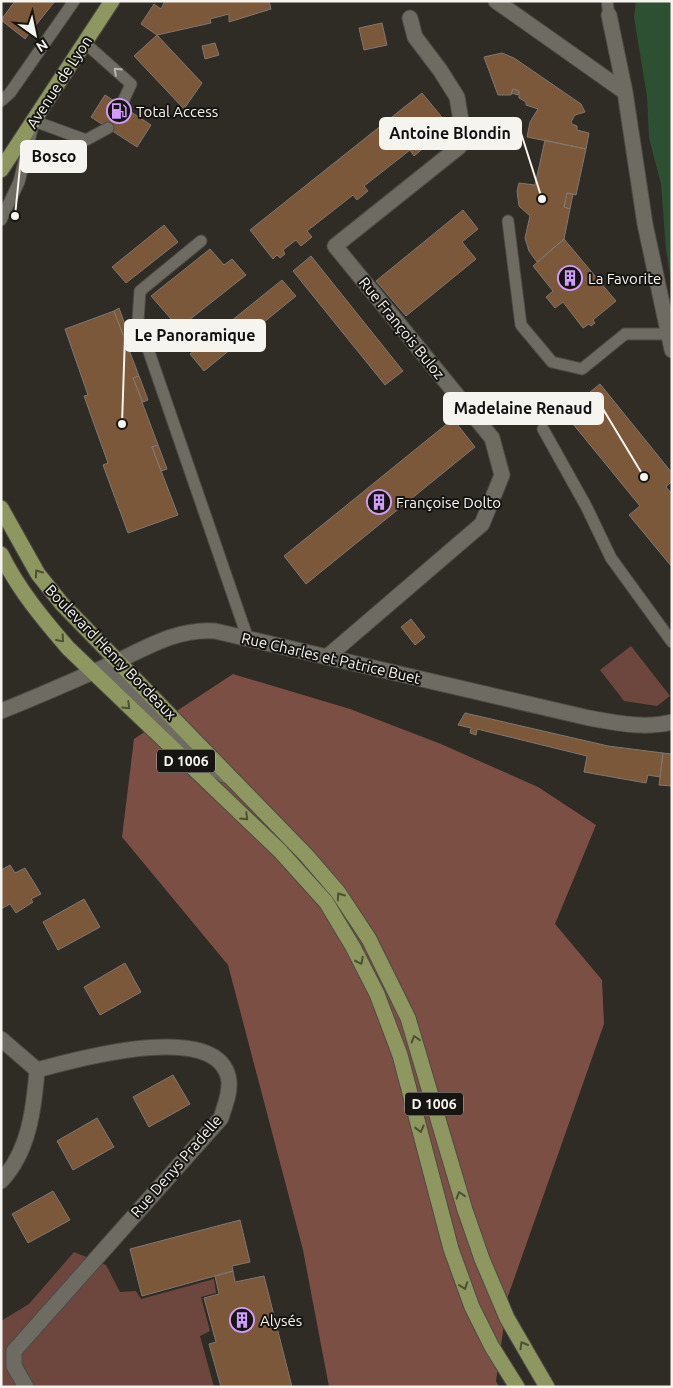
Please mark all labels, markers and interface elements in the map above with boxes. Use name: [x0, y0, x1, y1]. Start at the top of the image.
north arrow: [10, 10, 60, 60]
street label: Avenue de Lyon: [23, 33, 95, 131]
text: N: [33, 36, 51, 55]
one-way arrow: [114, 68, 123, 77]
fuel station icon: Total Access: [106, 98, 132, 124]
place label: Total Access: [136, 103, 218, 120]
callout: Antoine Blondin: [380, 118, 521, 149]
text: Antoine Blondin: [389, 124, 511, 142]
callout: Bosco: [21, 141, 86, 172]
text: Bosco: [32, 147, 76, 165]
building icon: La Favorite: [557, 265, 583, 291]
place label: La Favorite: [588, 270, 661, 287]
street label: Rue François Buloz: [356, 274, 448, 382]
callout: Le Panoramique: [125, 320, 265, 351]
text: Le Panoramique: [135, 326, 255, 344]
callout: Madelaine Renaud: [444, 393, 603, 424]
text: Madelaine Renaud: [454, 399, 592, 417]
building icon: Françoise Dolto: [366, 489, 392, 515]
place label: Françoise Dolto: [396, 494, 501, 511]
one-way arrow: [35, 569, 44, 578]
street label: Boulevard Henry Bordeaux: [42, 581, 180, 723]
street label: Rue Charles et Patrice Buet: [240, 629, 422, 687]
one-way arrow: [55, 634, 64, 643]
one-way arrow: [121, 700, 130, 709]
road number: D 1006: [157, 749, 215, 772]
one-way arrow: [240, 812, 249, 821]
one-way arrow: [337, 892, 346, 901]
one-way arrow: [354, 955, 364, 964]
one-way arrow: [411, 1035, 421, 1044]
road number: D 1006: [405, 1092, 463, 1116]
street label: Rue Denys Pradelle: [127, 1111, 225, 1221]
one-way arrow: [414, 1125, 425, 1134]
one-way arrow: [456, 1191, 466, 1200]
one-way arrow: [458, 1281, 468, 1290]
building icon: Alysés: [229, 1307, 255, 1333]
place label: Alysés: [260, 1312, 302, 1329]
one-way arrow: [519, 1341, 529, 1350]

